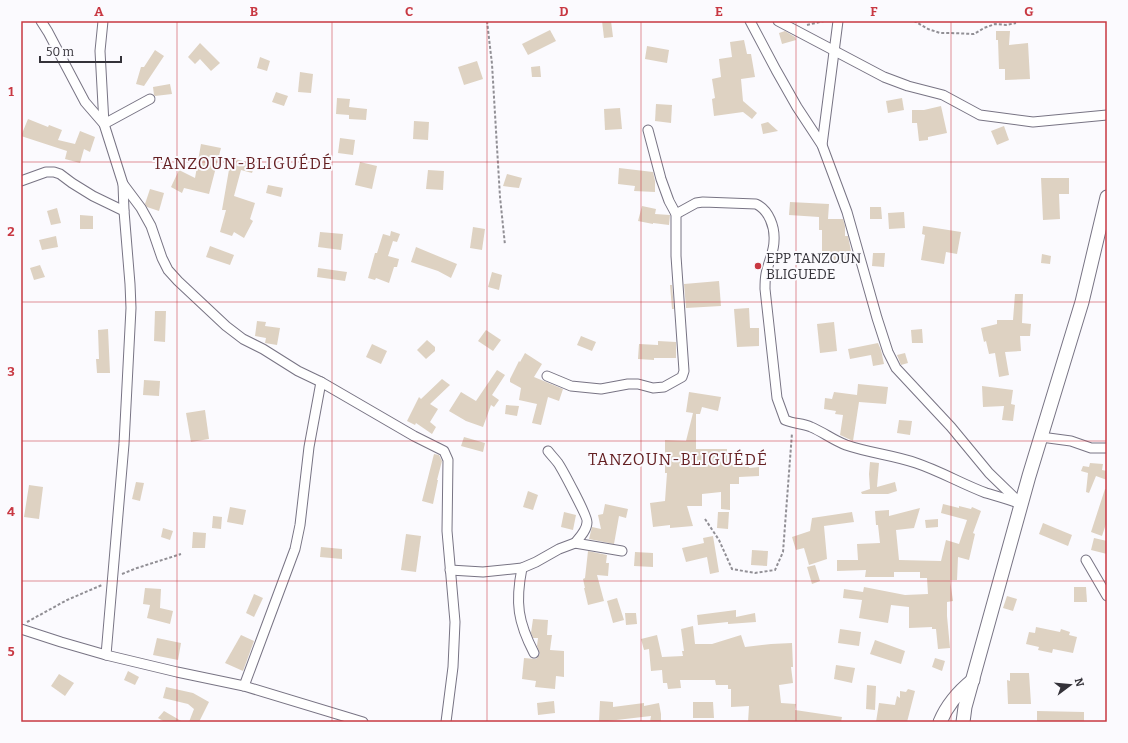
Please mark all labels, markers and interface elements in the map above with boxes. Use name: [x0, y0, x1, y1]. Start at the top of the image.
text: A: [94, 4, 104, 19]
text: B: [250, 4, 258, 19]
text: C: [405, 4, 413, 19]
text: D: [559, 4, 569, 19]
text: E: [715, 4, 723, 19]
text: F: [870, 4, 878, 19]
text: G: [1024, 4, 1034, 19]
scale bar: [40, 38, 121, 64]
text: 50 m: [46, 45, 75, 59]
text: 1: [8, 84, 14, 99]
district label: TANZOUN-BLIGUÉDÉ: [153, 153, 333, 173]
text: 2: [7, 224, 15, 239]
place label: EPP TANZOUN BLIGUEDE: [766, 250, 861, 283]
marker: EPP TANZOUN BLIGUEDE: [753, 261, 763, 271]
text: 3: [7, 364, 15, 379]
district label: TANZOUN-BLIGUÉDÉ: [588, 449, 768, 469]
text: 4: [7, 504, 15, 519]
text: 5: [7, 644, 15, 659]
north arrow: [1050, 665, 1090, 705]
text: N: [1072, 677, 1087, 689]

